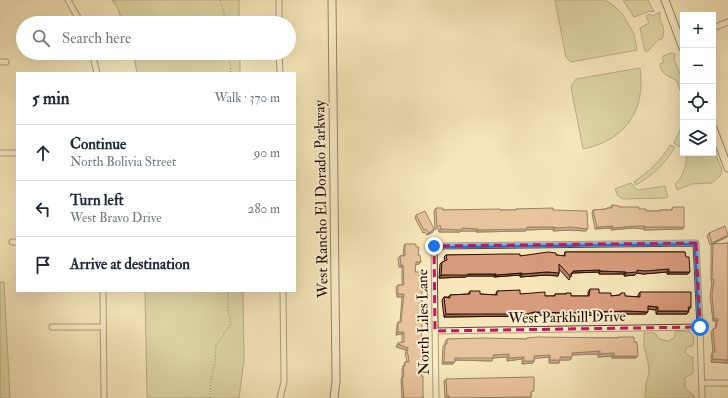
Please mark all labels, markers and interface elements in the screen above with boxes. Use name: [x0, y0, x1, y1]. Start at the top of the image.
map controls: [680, 12, 716, 156]
button: +: [680, 12, 716, 48]
search box: [16, 16, 296, 60]
icon: search: [30, 27, 52, 49]
text: Search here: [62, 29, 131, 48]
button: −: [680, 48, 716, 84]
button: locate: [680, 84, 716, 120]
text: 5 min: [32, 88, 70, 109]
text: Walk · 370 m: [215, 90, 280, 106]
street label: West Rancho El Dorado Parkway: [310, 99, 333, 299]
button: layers: [680, 120, 716, 156]
text: Continue: [70, 135, 126, 154]
icon: ahead: [32, 142, 54, 164]
text: 90 m: [254, 145, 280, 161]
text: North Bolivia Street: [70, 154, 176, 170]
text: Turn left: [70, 191, 124, 210]
icon: left: [32, 198, 54, 220]
text: 280 m: [248, 201, 280, 217]
text: West Bravo Drive: [70, 210, 162, 226]
route end: [425, 237, 443, 255]
icon: arrive: [32, 254, 54, 276]
text: Arrive at destination: [70, 255, 190, 274]
street label: North Liles Lane: [413, 269, 434, 375]
street label: West Parkhill Drive: [507, 307, 626, 328]
route start: [691, 318, 709, 336]

